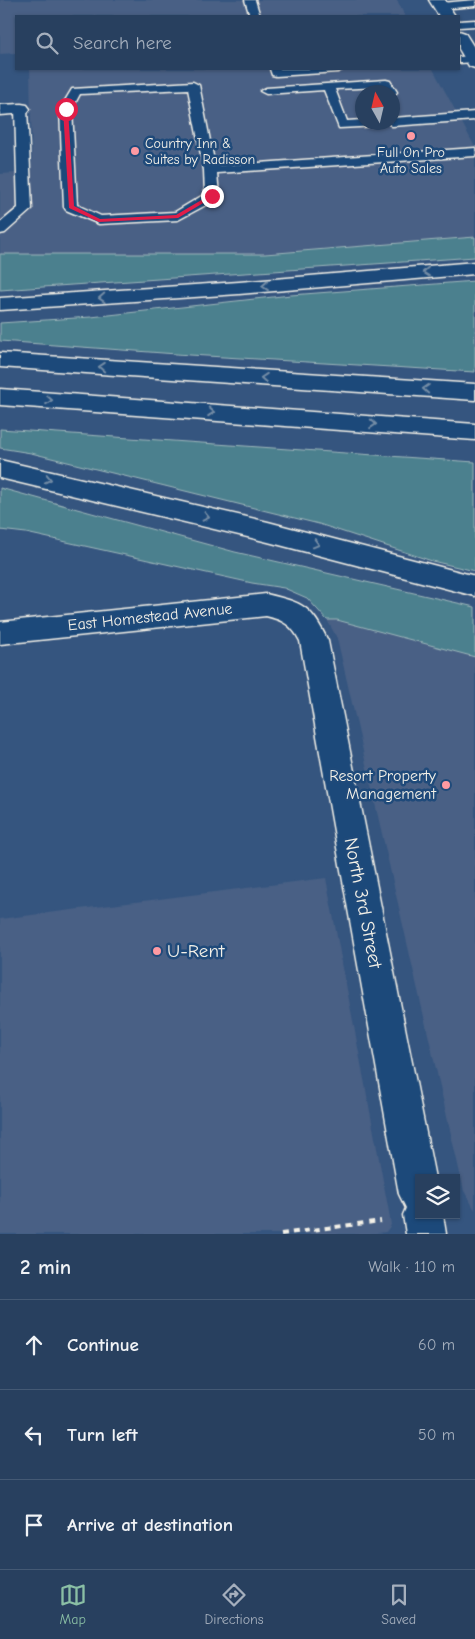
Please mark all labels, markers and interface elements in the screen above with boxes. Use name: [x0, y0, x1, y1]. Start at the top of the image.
search box: [15, 15, 460, 70]
icon: search: [33, 29, 61, 57]
text: Search here: [73, 32, 172, 54]
north arrow: [355, 85, 400, 130]
route start: [55, 98, 78, 121]
marker: Full On Pro Auto Sales: [405, 130, 417, 142]
place label: Country Inn & Suites by Radisson: [145, 135, 255, 168]
place label: Full On Pro Auto Sales: [377, 144, 445, 177]
marker: Country Inn & Suites by Radisson: [129, 145, 141, 157]
route end: [201, 185, 224, 208]
one-way arrow: [422, 266, 430, 277]
one-way arrow: [260, 280, 268, 291]
one-way arrow: [98, 293, 106, 304]
one-way arrow: [98, 361, 106, 372]
one-way arrow: [260, 372, 268, 383]
one-way arrow: [422, 383, 430, 394]
one-way arrow: [45, 395, 53, 406]
one-way arrow: [207, 407, 215, 418]
one-way arrow: [369, 419, 377, 430]
one-way arrow: [43, 473, 52, 484]
one-way arrow: [201, 511, 210, 522]
one-way arrow: [311, 538, 320, 549]
street label: East Homestead Avenue: [67, 599, 233, 635]
place label: Resort Property Management: [329, 767, 437, 803]
marker: Resort Property Management: [440, 779, 452, 791]
street label: North 3rd Street: [340, 836, 387, 971]
place label: U-Rent: [167, 940, 225, 962]
marker: U-Rent: [151, 945, 163, 957]
map controls: [415, 1174, 460, 1219]
button: layers: [415, 1174, 460, 1219]
text: 2 min: [20, 1255, 71, 1279]
text: Walk · 110 m: [368, 1258, 455, 1276]
icon: ahead: [20, 1331, 48, 1359]
text: Continue: [67, 1334, 139, 1356]
text: 60 m: [418, 1336, 455, 1354]
icon: left: [20, 1421, 48, 1449]
text: Turn left: [67, 1424, 138, 1446]
text: 50 m: [418, 1426, 455, 1444]
icon: arrive: [20, 1511, 48, 1539]
text: Arrive at destination: [67, 1514, 233, 1536]
tab: Map: [59, 1581, 87, 1628]
tab: Directions: [204, 1581, 264, 1628]
tab: Saved: [381, 1581, 416, 1628]

